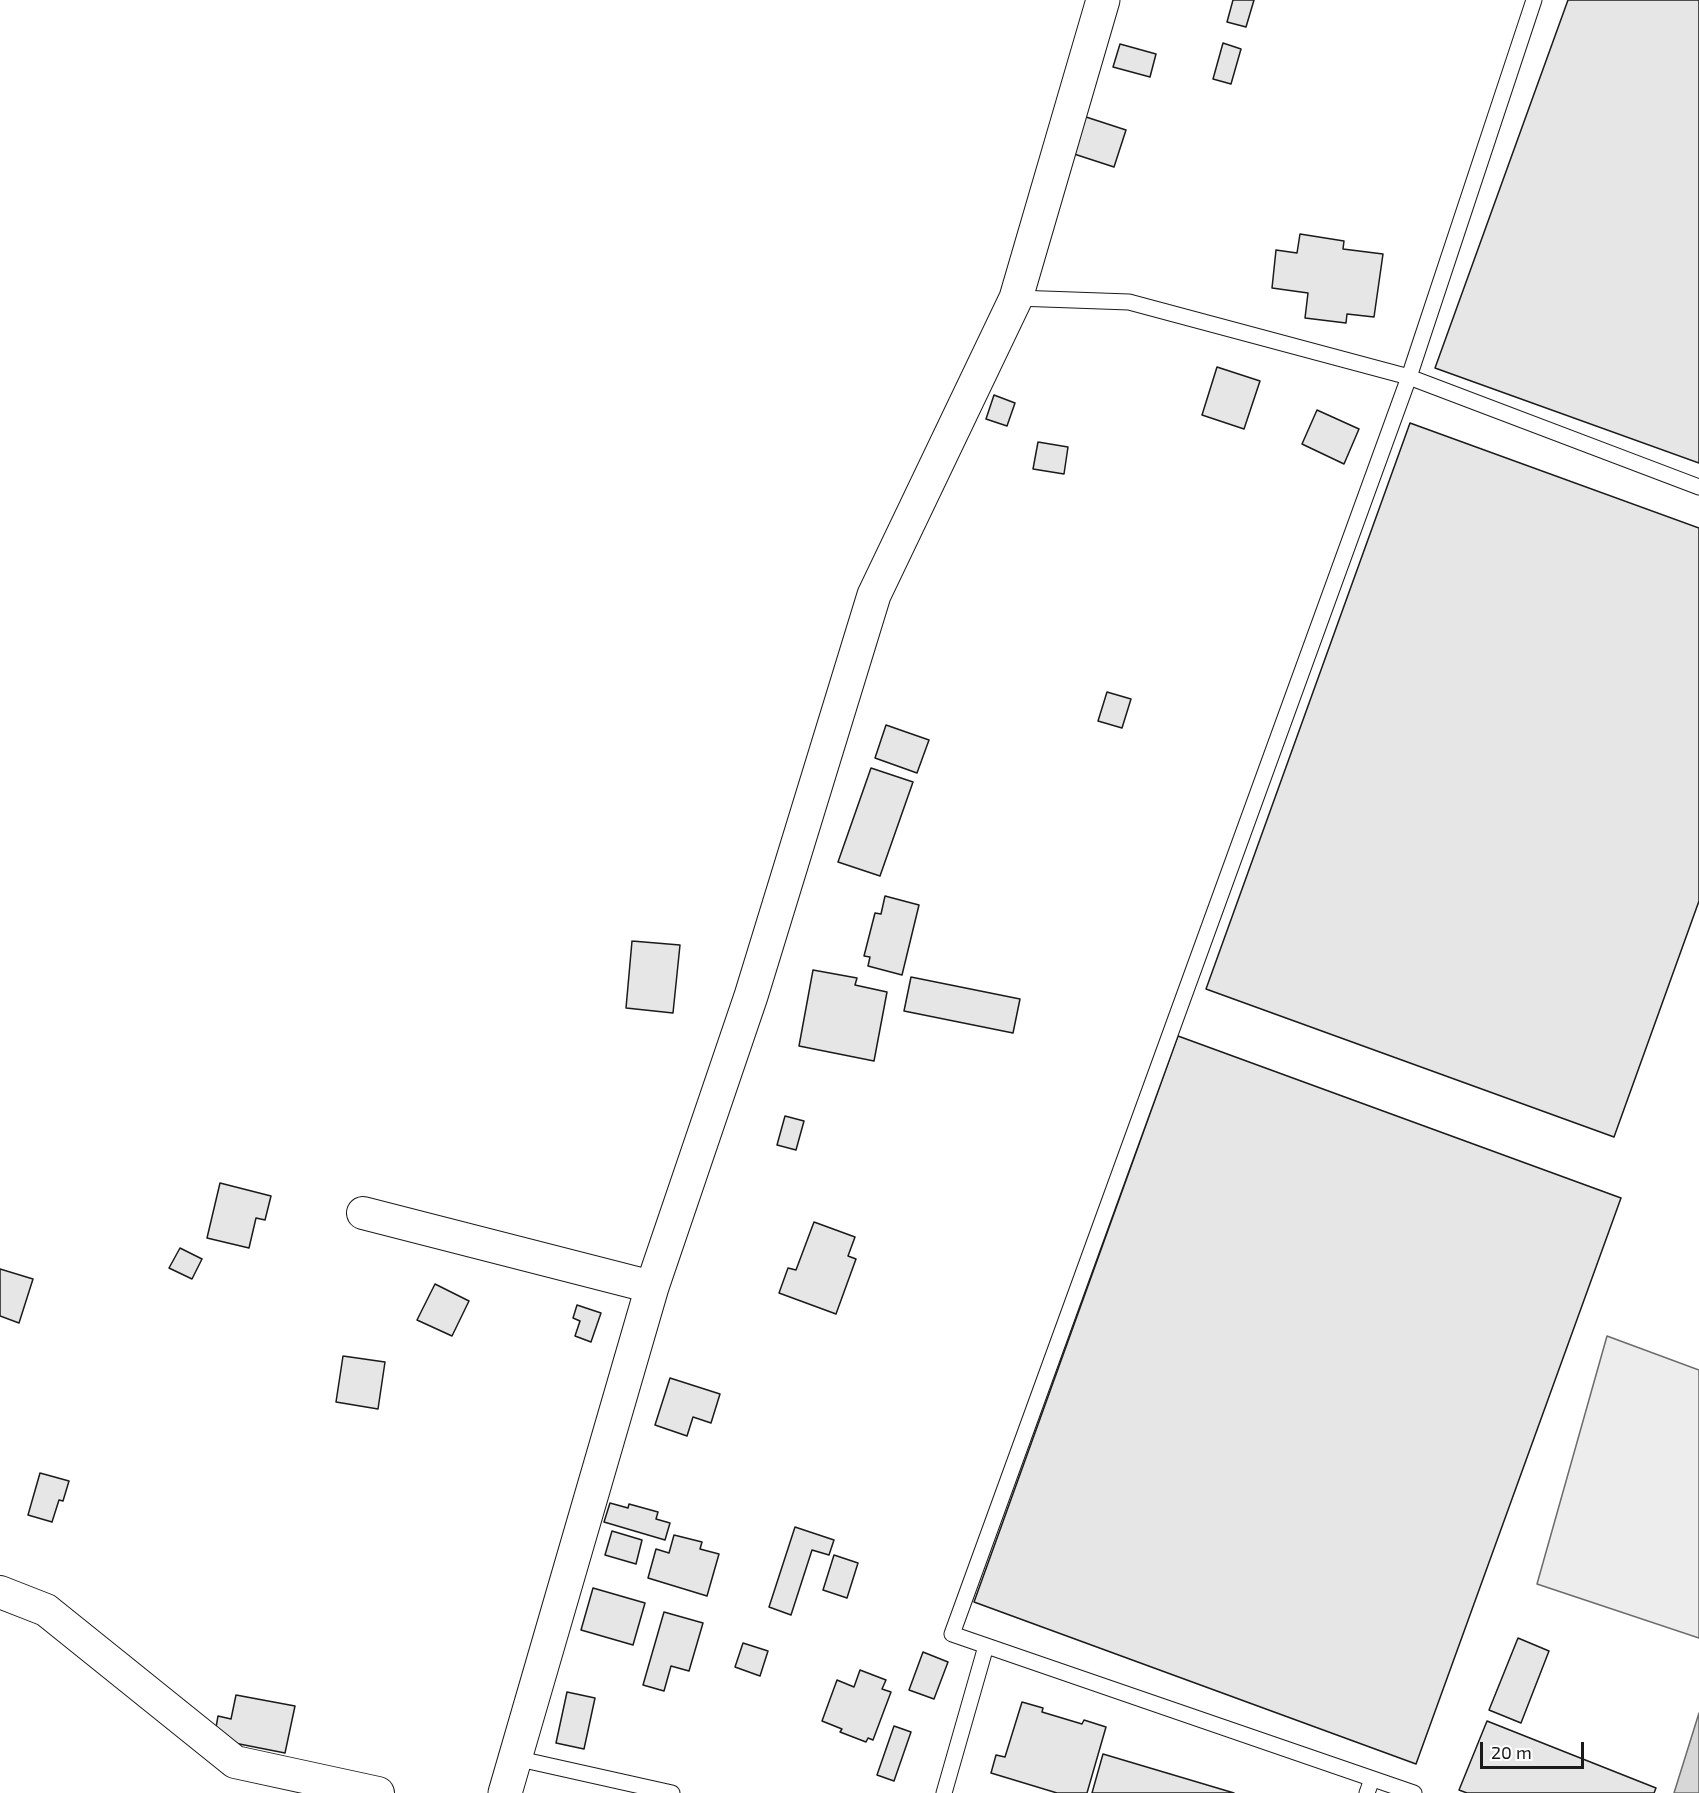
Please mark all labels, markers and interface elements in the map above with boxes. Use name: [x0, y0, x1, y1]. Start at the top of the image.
scale bar: [1483, 1730, 1586, 1768]
text: 20 m: [1491, 1741, 1532, 1763]

